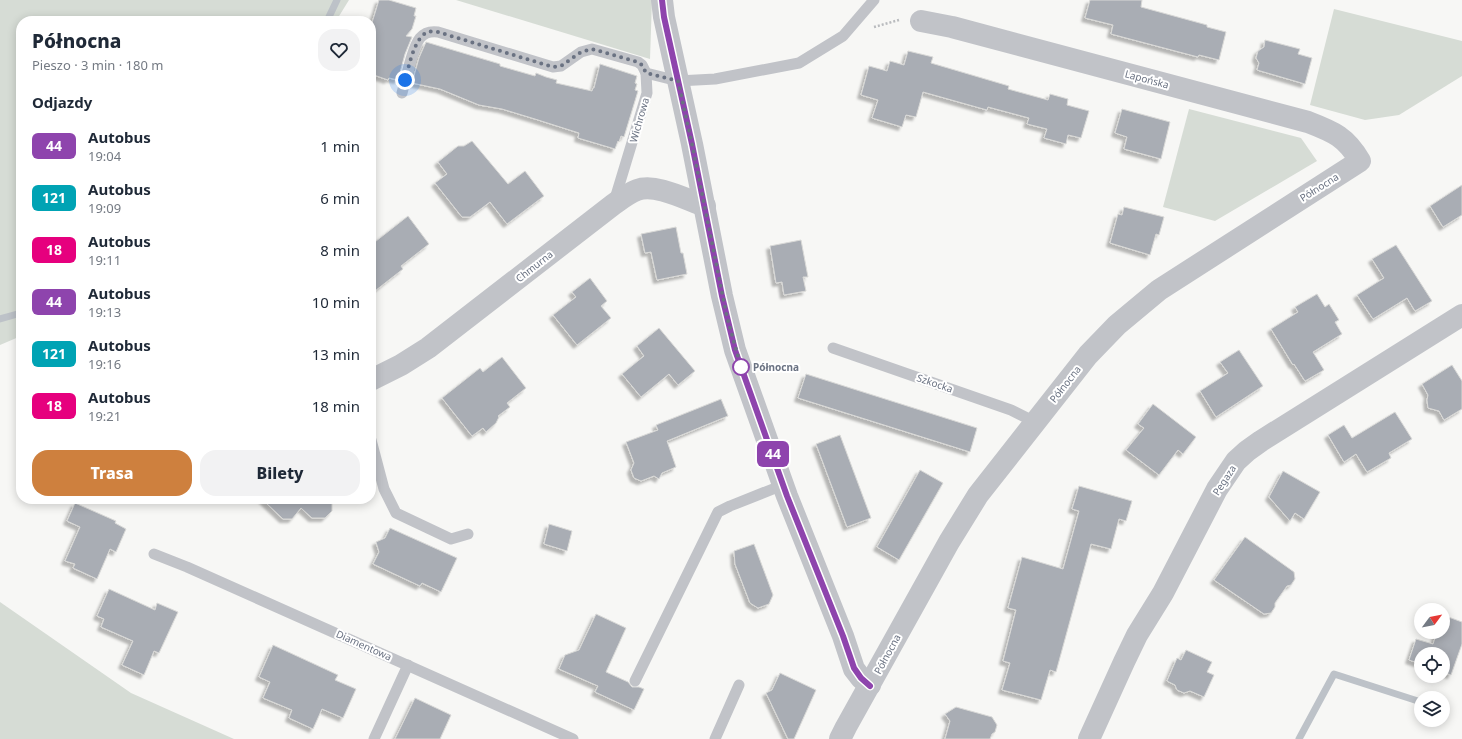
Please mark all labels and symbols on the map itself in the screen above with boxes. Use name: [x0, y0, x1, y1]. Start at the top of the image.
street label: Lapońska: [1123, 66, 1171, 92]
your location: [395, 70, 415, 90]
street label: Wichrowa: [626, 96, 652, 144]
street label: Północna: [1297, 170, 1341, 204]
street label: Chmurna: [512, 247, 556, 285]
marker: Północna: [732, 358, 750, 376]
place label: Północna: [753, 360, 799, 374]
street label: Północna: [1046, 363, 1084, 405]
street label: Szkocka: [915, 370, 955, 396]
line badge: 44: [755, 441, 791, 467]
street label: Pegaza: [1209, 462, 1239, 498]
north arrow: [1414, 603, 1450, 639]
street label: Diamentowa: [334, 626, 394, 664]
street label: Północna: [870, 632, 904, 676]

